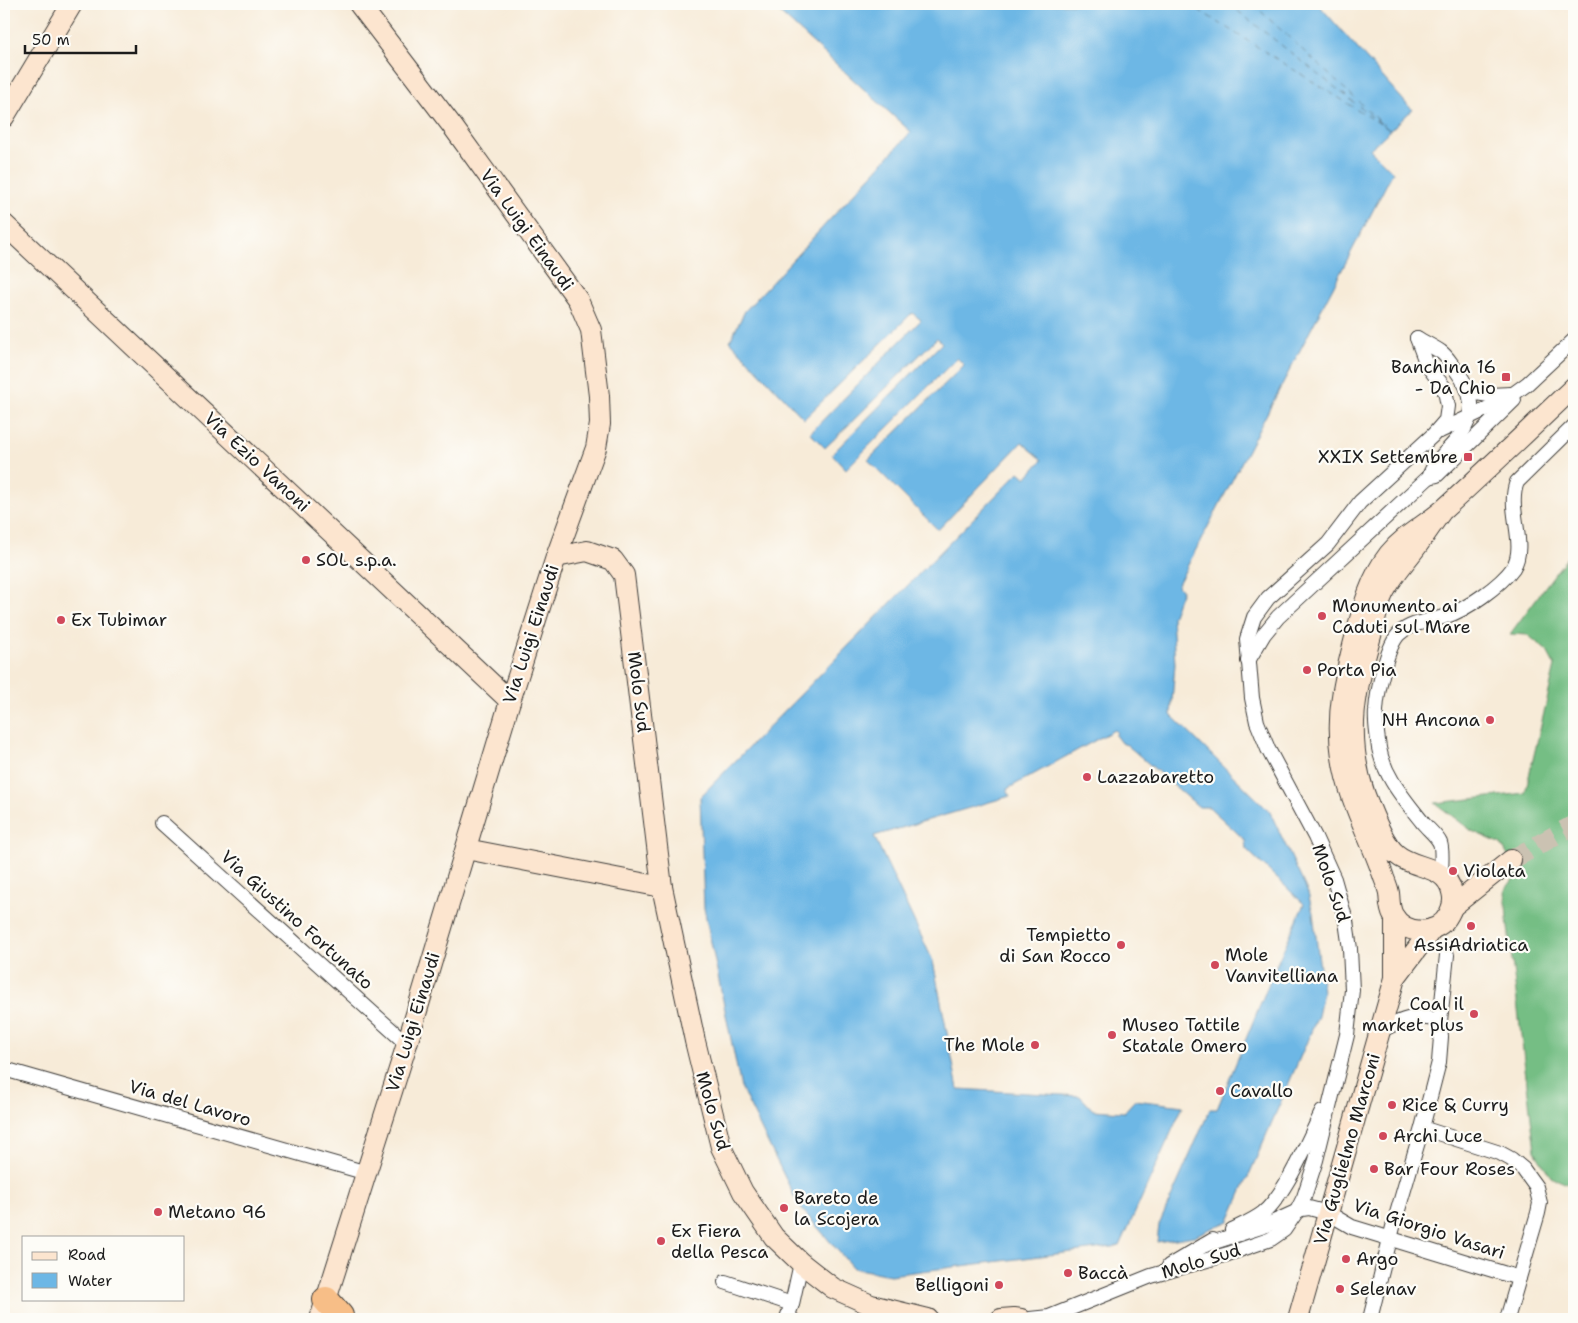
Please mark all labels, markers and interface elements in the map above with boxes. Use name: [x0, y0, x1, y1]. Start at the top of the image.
scale bar: [25, 22, 136, 54]
text: 50 m: [32, 30, 70, 50]
street label: Via Luigi Einaudi: [475, 164, 579, 296]
place label: Banchina 16 - Da Chio: [1391, 355, 1496, 400]
marker: Banchina 16 - Da Chio: [1500, 371, 1512, 383]
street label: Via Ezio Vanoni: [199, 407, 315, 517]
place label: XXIX Settembre: [1318, 445, 1458, 469]
marker: XXIX Settembre: [1462, 451, 1474, 463]
place label: SOL s.p.a.: [316, 548, 397, 572]
marker: SOL s.p.a.: [300, 554, 312, 566]
street label: Via Luigi Einaudi: [497, 561, 565, 707]
place label: Monumento ai Caduti sul Mare: [1332, 594, 1471, 639]
place label: Ex Tubimar: [71, 608, 167, 632]
marker: Monumento ai Caduti sul Mare: [1316, 610, 1328, 622]
marker: Ex Tubimar: [55, 614, 67, 626]
street label: Molo Sud: [622, 650, 656, 734]
place label: Porta Pia: [1317, 658, 1397, 682]
marker: Porta Pia: [1301, 664, 1313, 676]
place label: NH Ancona: [1381, 708, 1480, 732]
marker: NH Ancona: [1484, 714, 1496, 726]
place label: Lazzabaretto: [1097, 765, 1214, 789]
marker: Lazzabaretto: [1081, 771, 1093, 783]
street label: Molo Sud: [1306, 841, 1356, 925]
street label: Via Giustino Fortunato: [215, 845, 379, 995]
place label: Violata: [1463, 859, 1526, 883]
marker: Violata: [1447, 865, 1459, 877]
marker: AssiAdriatica: [1465, 920, 1477, 932]
place label: Tempietto di San Rocco: [999, 923, 1111, 968]
place label: AssiAdriatica: [1413, 933, 1529, 957]
marker: Tempietto di San Rocco: [1115, 939, 1127, 951]
place label: Mole Vanvitelliana: [1225, 943, 1338, 988]
street label: Via Luigi Einaudi: [380, 949, 446, 1095]
marker: Mole Vanvitelliana: [1209, 959, 1221, 971]
place label: Coal il market plus: [1362, 992, 1465, 1037]
marker: Coal il market plus: [1468, 1008, 1480, 1020]
place label: Museo Tattile Statale Omero: [1122, 1013, 1247, 1058]
marker: Museo Tattile Statale Omero: [1106, 1029, 1118, 1041]
place label: The Mole: [944, 1033, 1025, 1057]
marker: The Mole: [1029, 1039, 1041, 1051]
street label: Via Guglielmo Marconi: [1308, 1050, 1386, 1248]
street label: Molo Sud: [690, 1069, 736, 1153]
street label: Via del Lavoro: [126, 1074, 254, 1132]
place label: Cavallo: [1230, 1079, 1293, 1103]
marker: Cavallo: [1214, 1085, 1226, 1097]
place label: Rice & Curry: [1402, 1093, 1509, 1117]
marker: Rice & Curry: [1386, 1099, 1398, 1111]
place label: Archi Luce: [1393, 1124, 1483, 1148]
marker: Archi Luce: [1377, 1130, 1389, 1142]
place label: Bar Four Roses: [1384, 1157, 1515, 1181]
marker: Bar Four Roses: [1368, 1163, 1380, 1175]
place label: Bareto de la Scojera: [794, 1186, 879, 1231]
street label: Via Giorgio Vasari: [1350, 1193, 1508, 1265]
place label: Metano 96: [168, 1200, 266, 1224]
marker: Bareto de la Scojera: [778, 1202, 790, 1214]
marker: Metano 96: [152, 1206, 164, 1218]
place label: Ex Fiera della Pesca: [671, 1219, 769, 1264]
marker: Ex Fiera della Pesca: [655, 1235, 667, 1247]
legend: [22, 1236, 185, 1300]
street label: Molo Sud: [1159, 1238, 1243, 1284]
text: Road: [68, 1245, 106, 1265]
place label: Argo: [1356, 1247, 1398, 1271]
marker: Argo: [1340, 1253, 1352, 1265]
place label: Baccà: [1078, 1261, 1128, 1285]
marker: Baccà: [1062, 1267, 1074, 1279]
text: Water: [68, 1271, 112, 1291]
place label: Belligoni: [915, 1273, 989, 1297]
place label: Selenav: [1350, 1277, 1416, 1301]
marker: Belligoni: [993, 1279, 1005, 1291]
marker: Selenav: [1334, 1283, 1346, 1295]

